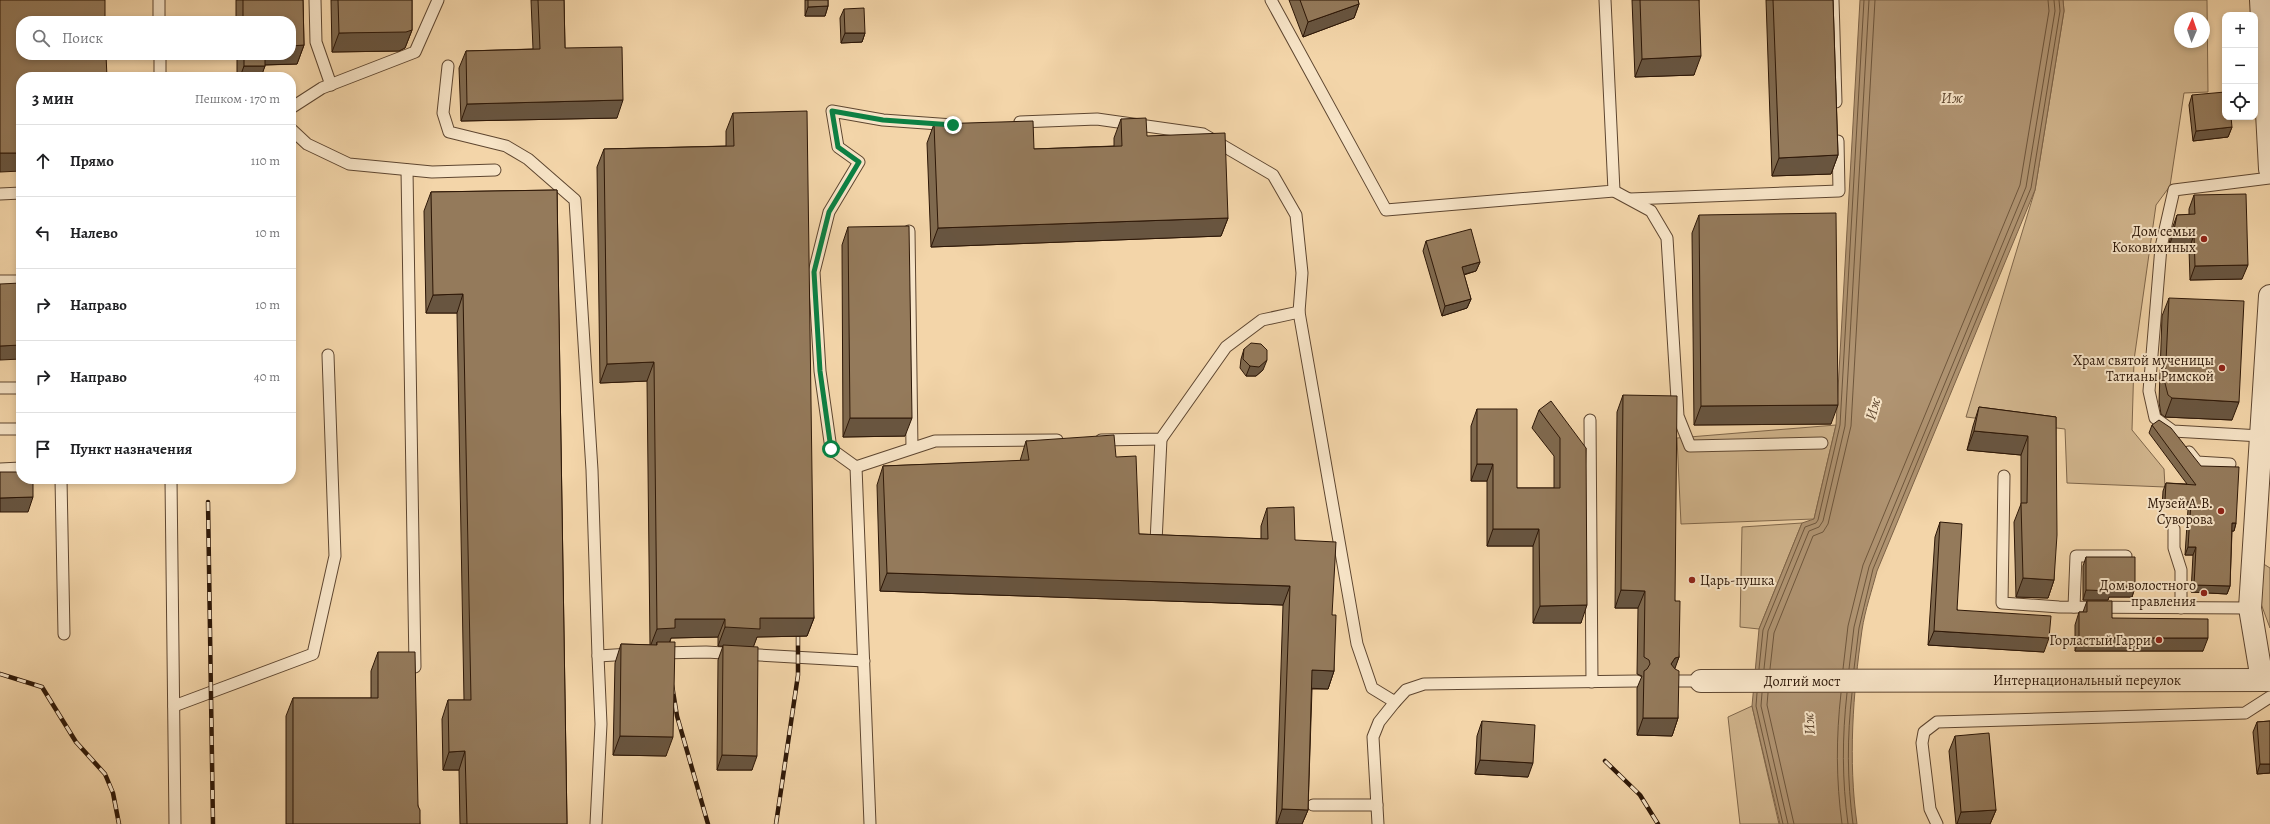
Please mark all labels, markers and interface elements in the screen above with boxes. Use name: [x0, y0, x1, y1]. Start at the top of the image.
north arrow: [2174, 12, 2210, 48]
map controls: [2222, 12, 2258, 120]
button: +: [2222, 12, 2258, 48]
search box: [16, 16, 296, 60]
icon: search: [30, 27, 52, 49]
text: Поиск: [62, 28, 103, 48]
button: −: [2222, 48, 2258, 84]
button: locate: [2222, 84, 2258, 120]
text: 3 мин: [32, 87, 74, 110]
water label: Иж: [1941, 88, 1963, 108]
text: Пешком · 170 m: [195, 90, 280, 107]
route end: [944, 116, 962, 134]
icon: ahead: [32, 150, 54, 172]
text: Прямо: [70, 151, 114, 171]
text: 110 m: [251, 152, 280, 169]
icon: left: [32, 222, 54, 244]
place label: Дом семьи Коковихиных: [2112, 222, 2196, 257]
text: Налево: [70, 223, 118, 243]
text: 10 m: [255, 224, 280, 241]
marker: Дом семьи Коковихиных: [2199, 234, 2209, 244]
icon: right: [32, 294, 54, 316]
text: Направо: [70, 295, 127, 315]
text: 10 m: [255, 296, 280, 313]
place label: Храм святой мученицы Татианы Римской: [2073, 351, 2214, 386]
marker: Храм святой мученицы Татианы Римской: [2217, 363, 2227, 373]
icon: right: [32, 366, 54, 388]
text: Направо: [70, 367, 127, 387]
text: 40 m: [254, 368, 280, 385]
water label: Иж: [1860, 396, 1886, 422]
icon: arrive: [32, 438, 54, 460]
text: Пункт назначения: [70, 439, 192, 459]
route start: [822, 440, 840, 458]
place label: Музей А.В. Суворова: [2147, 494, 2214, 529]
marker: Музей А.В. Суворова: [2216, 506, 2226, 516]
place label: Царь-пушка: [1700, 571, 1775, 590]
marker: Царь-пушка: [1687, 575, 1697, 585]
place label: Дом волостного правления: [2100, 576, 2196, 611]
marker: Дом волостного правления: [2199, 588, 2209, 598]
place label: Горластый Гарри: [2049, 631, 2151, 650]
marker: Горластый Гарри: [2154, 635, 2164, 645]
street label: Интернациональный переулок: [1993, 671, 2181, 690]
street label: Долгий мост: [1764, 672, 1840, 691]
water label: Иж: [1798, 712, 1820, 736]

